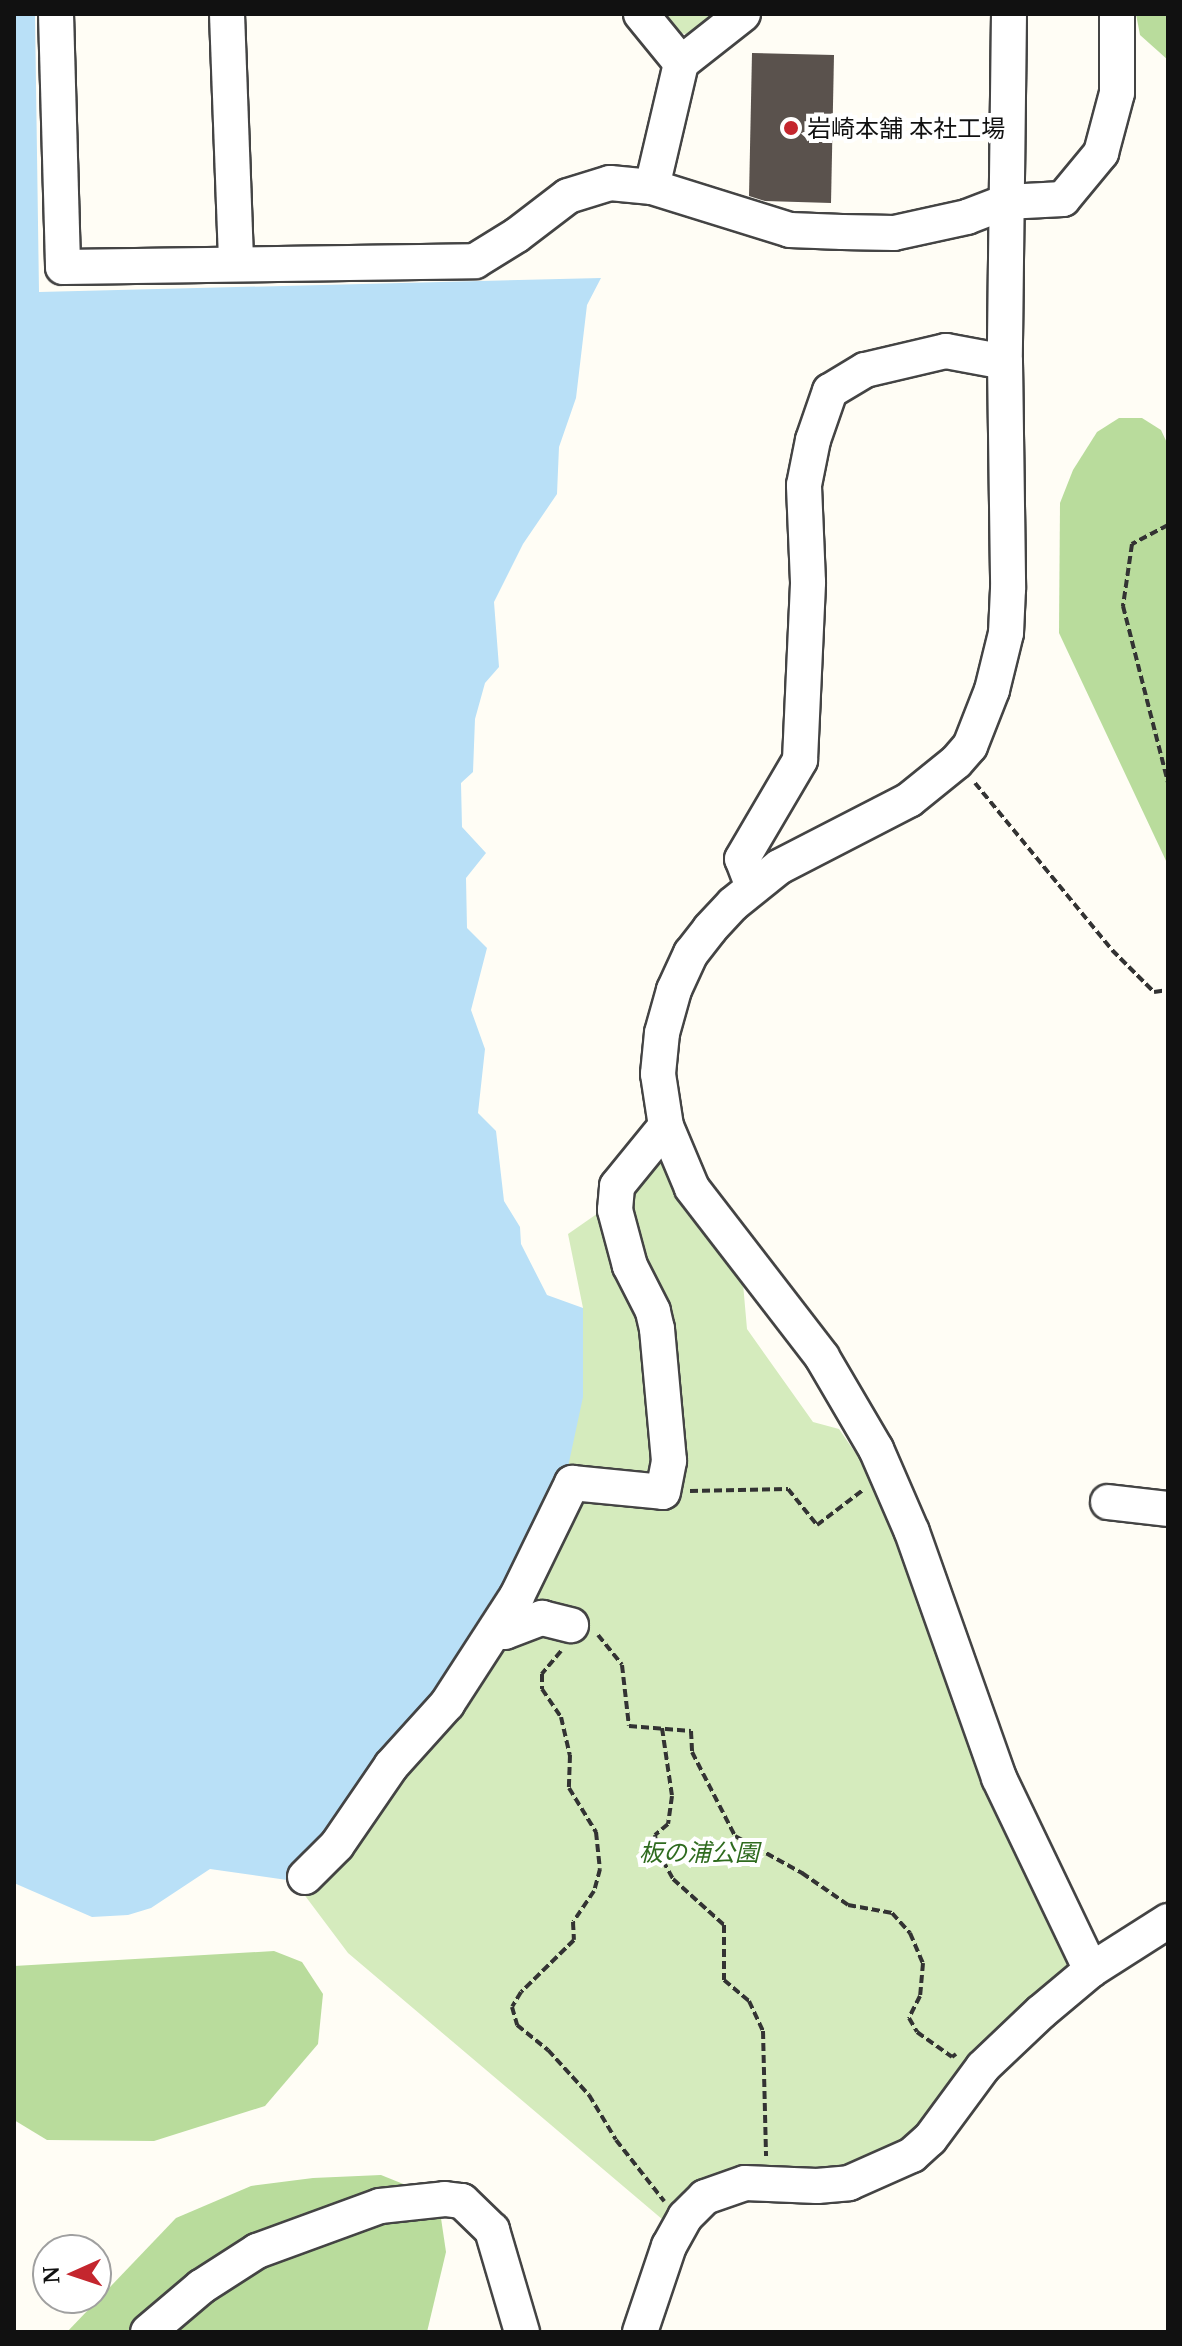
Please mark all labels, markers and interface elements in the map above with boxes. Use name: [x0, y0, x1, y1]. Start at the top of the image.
place label: 岩崎本舗 本社工場: [807, 114, 1005, 142]
marker: 岩崎本舗 本社工場: [782, 119, 800, 137]
park label: 板の浦公園: [639, 1838, 759, 1866]
north arrow: [32, 2234, 112, 2314]
text: N: [35, 2266, 65, 2285]

